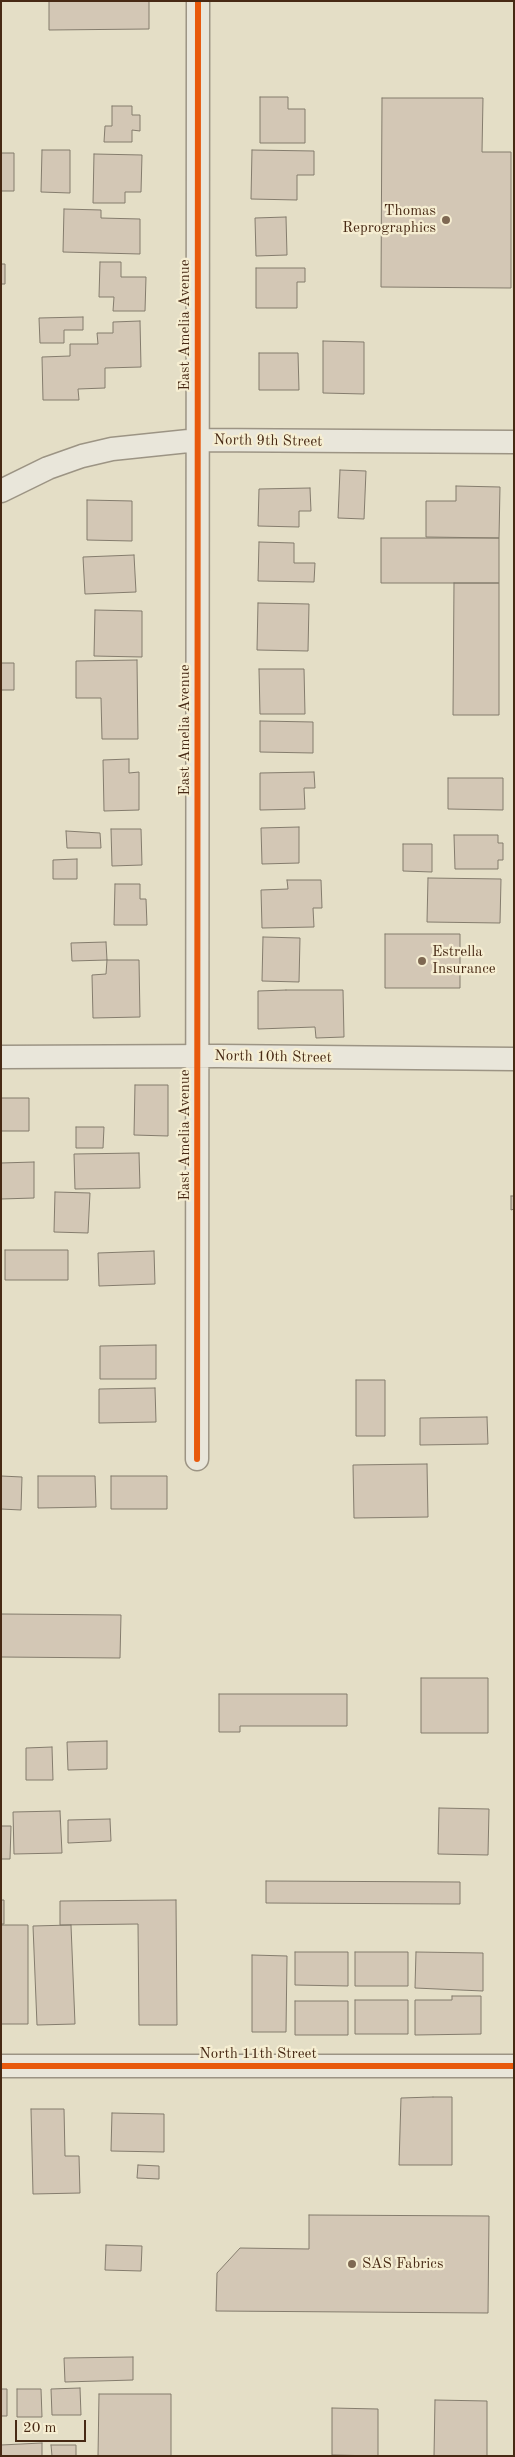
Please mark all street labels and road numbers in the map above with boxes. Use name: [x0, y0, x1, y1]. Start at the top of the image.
street label: East Amelia Avenue: [176, 259, 194, 391]
street label: North 9th Street: [213, 431, 323, 451]
street label: East Amelia Avenue: [176, 664, 194, 796]
street label: North 10th Street: [214, 1047, 332, 1067]
street label: East Amelia Avenue: [176, 1069, 194, 1201]
street label: North 11th Street: [199, 2045, 317, 2063]

